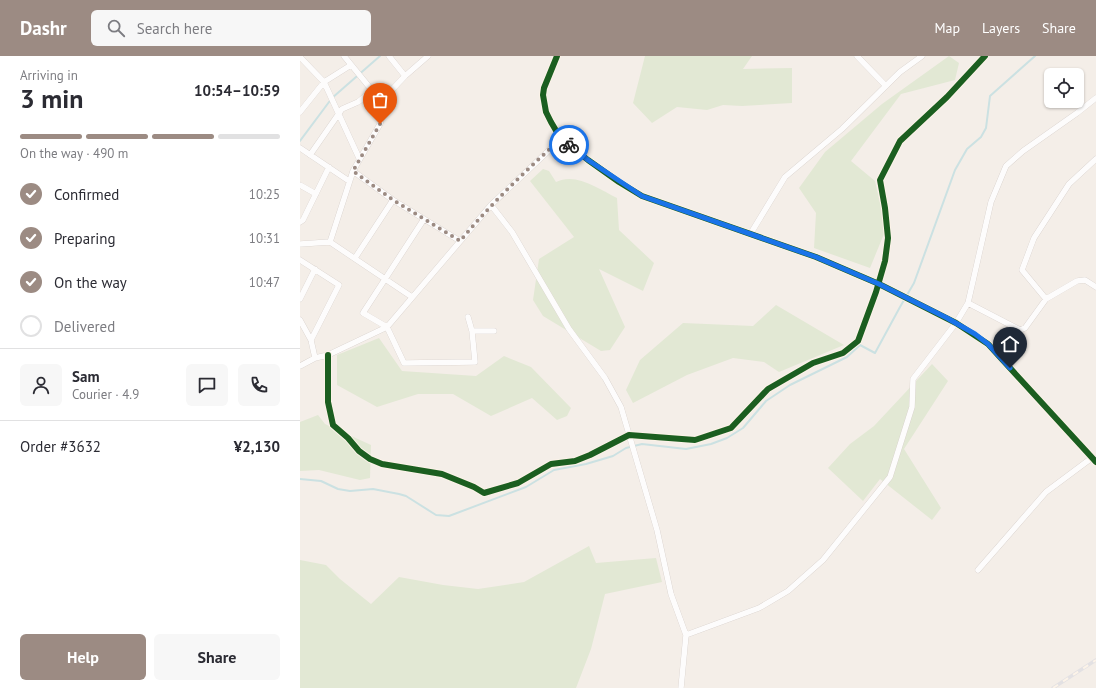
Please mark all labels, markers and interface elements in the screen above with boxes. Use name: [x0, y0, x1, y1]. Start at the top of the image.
search box: [91, 10, 371, 46]
text: Dashr: [20, 16, 67, 40]
icon: search: [105, 17, 127, 39]
text: Search here: [137, 19, 212, 38]
text: Map: [934, 19, 960, 37]
text: Layers: [982, 19, 1020, 37]
text: Share: [1042, 19, 1076, 37]
text: Arriving in: [20, 67, 78, 84]
map controls: [1044, 68, 1084, 108]
button: locate: [1044, 68, 1084, 108]
text: 10:54–10:59: [194, 81, 280, 100]
text: 3 min: [20, 82, 83, 115]
pin: [363, 83, 397, 124]
icon: bag: [369, 89, 391, 111]
courier: [549, 125, 589, 165]
icon: bike: [558, 134, 580, 156]
text: On the way · 490 m: [20, 145, 128, 162]
icon: check: [20, 183, 42, 205]
text: Confirmed: [54, 185, 119, 204]
text: 10:25: [249, 186, 280, 203]
icon: check: [20, 227, 42, 249]
text: Preparing: [54, 229, 116, 248]
text: 10:31: [249, 230, 280, 247]
icon: check: [20, 271, 42, 293]
text: On the way: [54, 273, 127, 292]
text: 10:47: [249, 274, 280, 291]
text: Delivered: [54, 317, 115, 336]
pin: [993, 327, 1027, 368]
icon: home: [999, 333, 1021, 355]
button: person: [20, 364, 62, 406]
button: chat: [186, 364, 228, 406]
button: phone: [238, 364, 280, 406]
text: Sam: [72, 367, 99, 386]
text: Courier · 4.9: [72, 386, 139, 403]
text: Order #3632: [20, 437, 101, 456]
text: ¥2,130: [234, 437, 280, 456]
button: Help: [20, 634, 146, 680]
button: Share: [154, 634, 280, 680]

